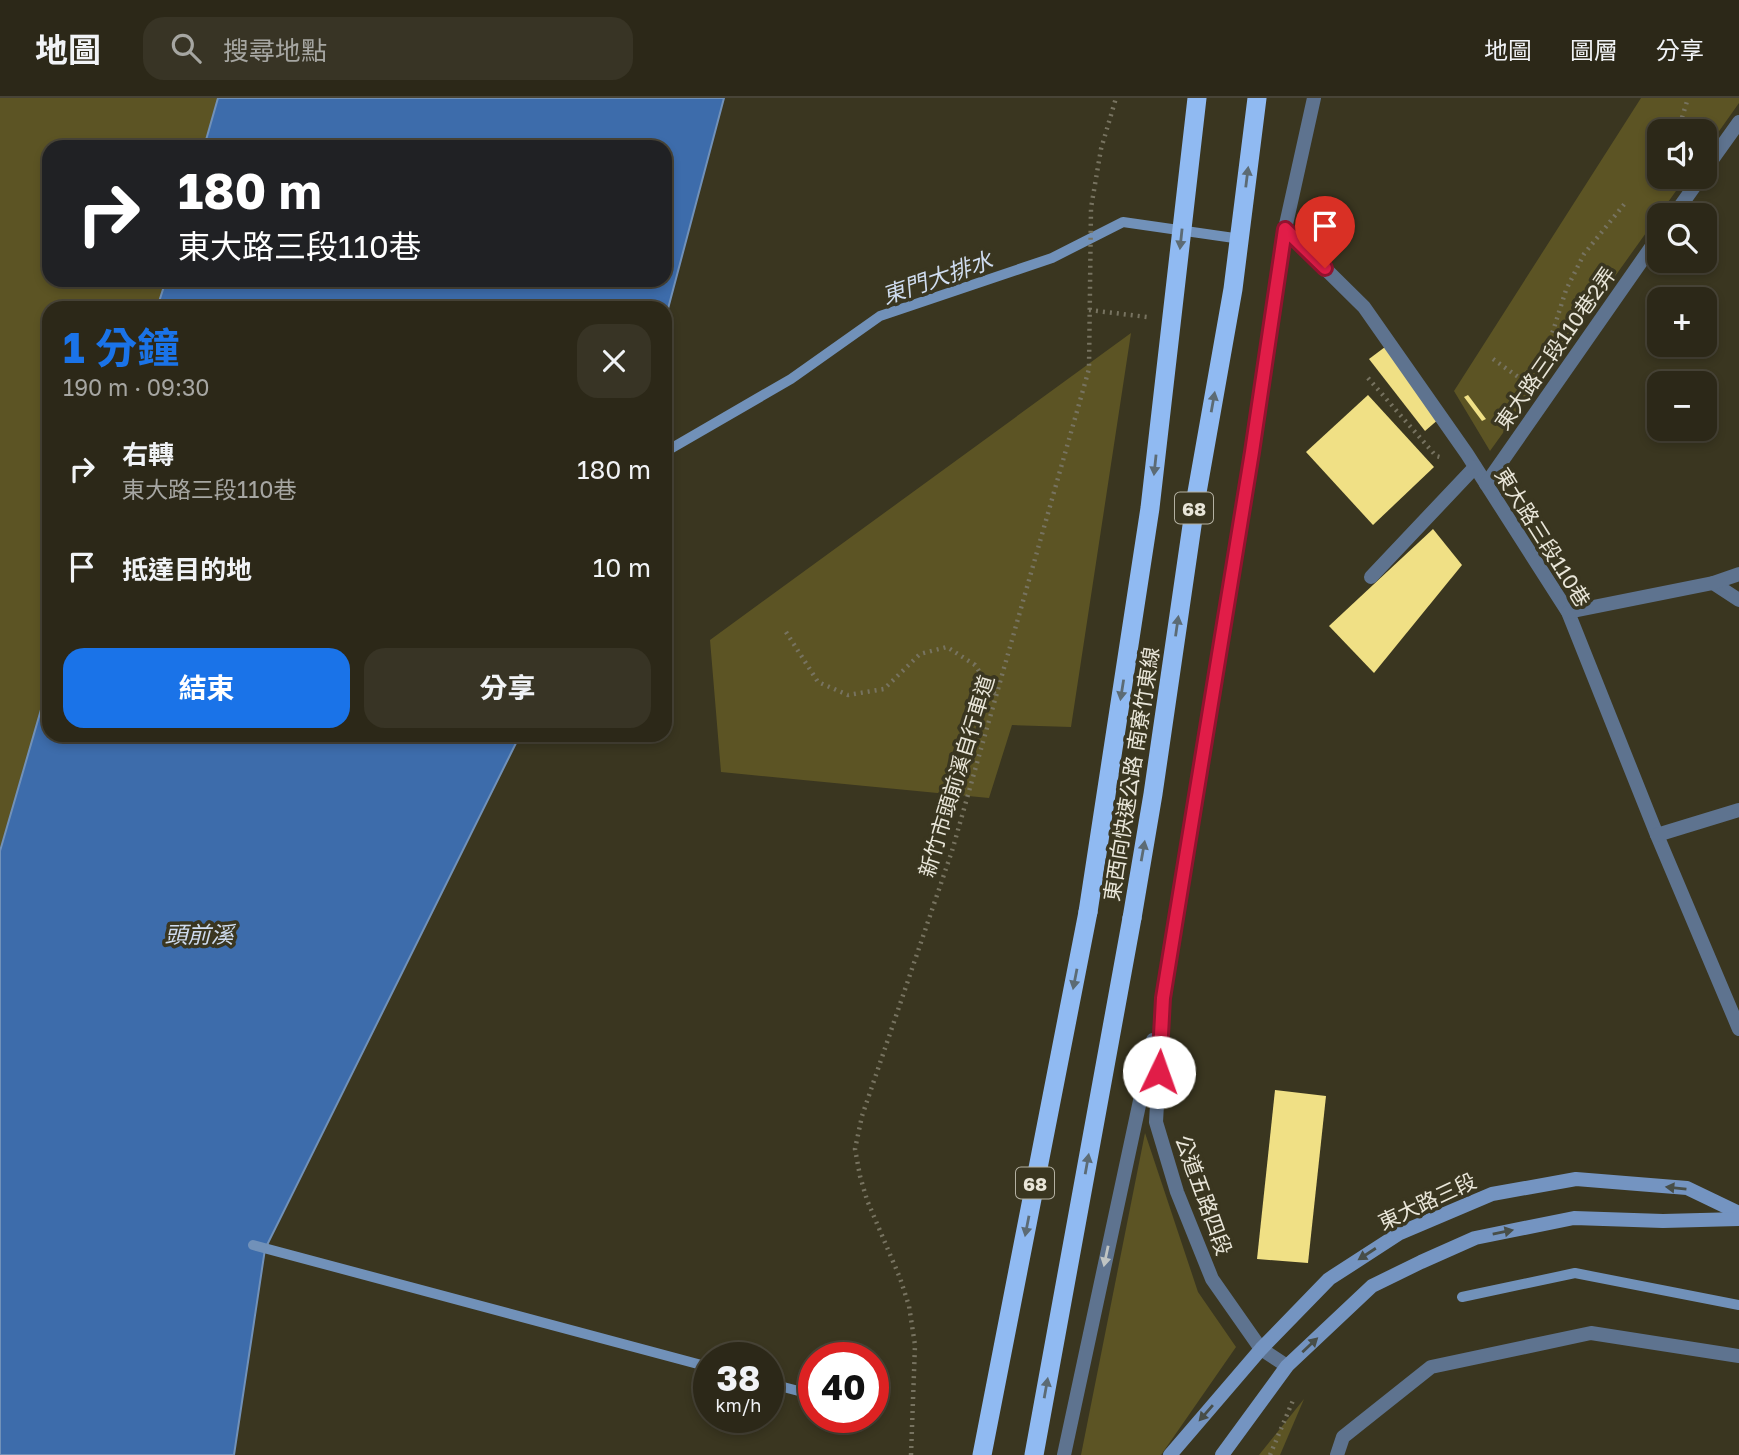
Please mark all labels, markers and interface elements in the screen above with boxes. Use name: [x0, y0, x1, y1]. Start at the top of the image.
search box: [143, 17, 633, 80]
icon: search: [167, 29, 205, 67]
text: 地圖: [35, 30, 101, 69]
text: 搜尋地點: [223, 35, 327, 66]
text: 地圖: [1484, 35, 1532, 64]
text: 圖層: [1570, 35, 1618, 64]
text: 分享: [1656, 35, 1704, 64]
map controls: [1647, 119, 1717, 441]
button: sound: [1647, 119, 1717, 189]
text: 180 m: [178, 161, 322, 220]
one-way arrow: [1242, 166, 1253, 188]
icon: right: [63, 168, 154, 259]
pin: [1295, 196, 1355, 268]
button: search: [1647, 203, 1717, 273]
icon: arrive: [1306, 207, 1344, 245]
text: 東大路三段110巷: [178, 227, 421, 265]
one-way arrow: [1175, 228, 1186, 250]
water label: 東門大排水: [878, 245, 997, 309]
street label: 東大路三段110巷2弄: [1489, 262, 1621, 434]
button: +: [1647, 287, 1717, 357]
text: 1 分鐘: [63, 322, 179, 372]
button: close: [577, 324, 651, 398]
button: −: [1647, 371, 1717, 441]
text: 190 m · 09:30: [63, 373, 210, 401]
one-way arrow: [1208, 390, 1219, 412]
text: 右轉: [122, 439, 174, 470]
icon: right: [63, 450, 101, 488]
text: 180 m: [577, 454, 651, 485]
one-way arrow: [1150, 454, 1161, 476]
street label: 東大路三段110巷: [1490, 463, 1596, 611]
text: 東大路三段110巷: [122, 475, 297, 503]
road number: 68: [1175, 492, 1213, 524]
icon: arrive: [63, 548, 101, 586]
text: 10 m: [593, 552, 651, 583]
text: 抵達目的地: [122, 554, 252, 585]
one-way arrow: [1172, 615, 1183, 637]
street label: 東西向快速公路 南寮竹東線: [1098, 645, 1164, 903]
button: 結束: [63, 648, 350, 728]
button: 分享: [364, 648, 651, 728]
street label: 新竹市頭前溪自行車道: [913, 672, 999, 880]
one-way arrow: [1117, 679, 1128, 701]
one-way arrow: [1138, 840, 1149, 862]
water label: 頭前溪: [165, 920, 237, 948]
one-way arrow: [1069, 968, 1080, 990]
position arrow: [1122, 1035, 1196, 1109]
street label: 公道五路四段: [1170, 1131, 1238, 1259]
one-way arrow: [1082, 1153, 1093, 1175]
street label: 東大路三段: [1374, 1167, 1480, 1235]
road number: 68: [1016, 1168, 1054, 1198]
one-way arrow: [1665, 1182, 1687, 1193]
one-way arrow: [1021, 1215, 1032, 1237]
one-way arrow: [1492, 1226, 1514, 1237]
one-way arrow: [1100, 1245, 1111, 1267]
one-way arrow: [1357, 1248, 1376, 1261]
one-way arrow: [1301, 1337, 1318, 1353]
speed limit sign: 40: [798, 1342, 889, 1433]
text: 38: [717, 1357, 760, 1399]
one-way arrow: [1041, 1377, 1052, 1399]
text: km/h: [716, 1394, 761, 1416]
one-way arrow: [1199, 1405, 1214, 1422]

